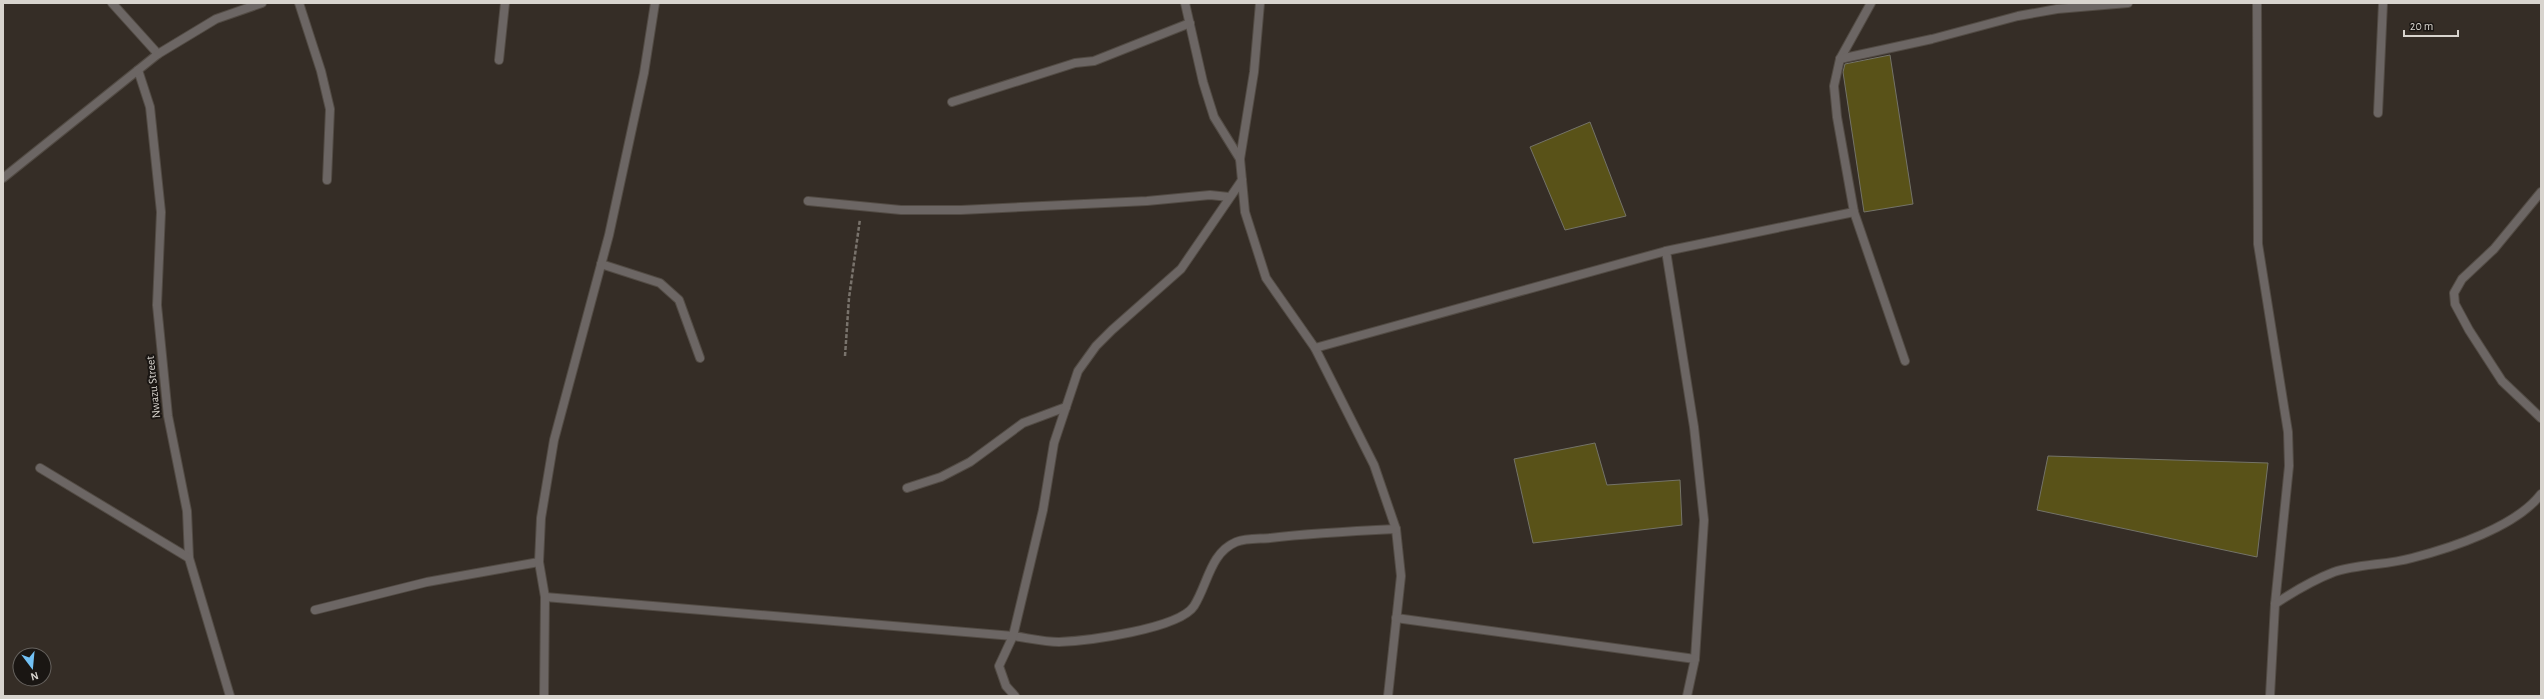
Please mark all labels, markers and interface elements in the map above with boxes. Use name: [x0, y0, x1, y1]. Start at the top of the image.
scale bar: [2404, 12, 2458, 38]
text: 20 m: [2410, 20, 2433, 32]
street label: Nwazu Street: [144, 355, 162, 419]
north arrow: [12, 647, 52, 687]
text: N: [29, 670, 40, 682]

